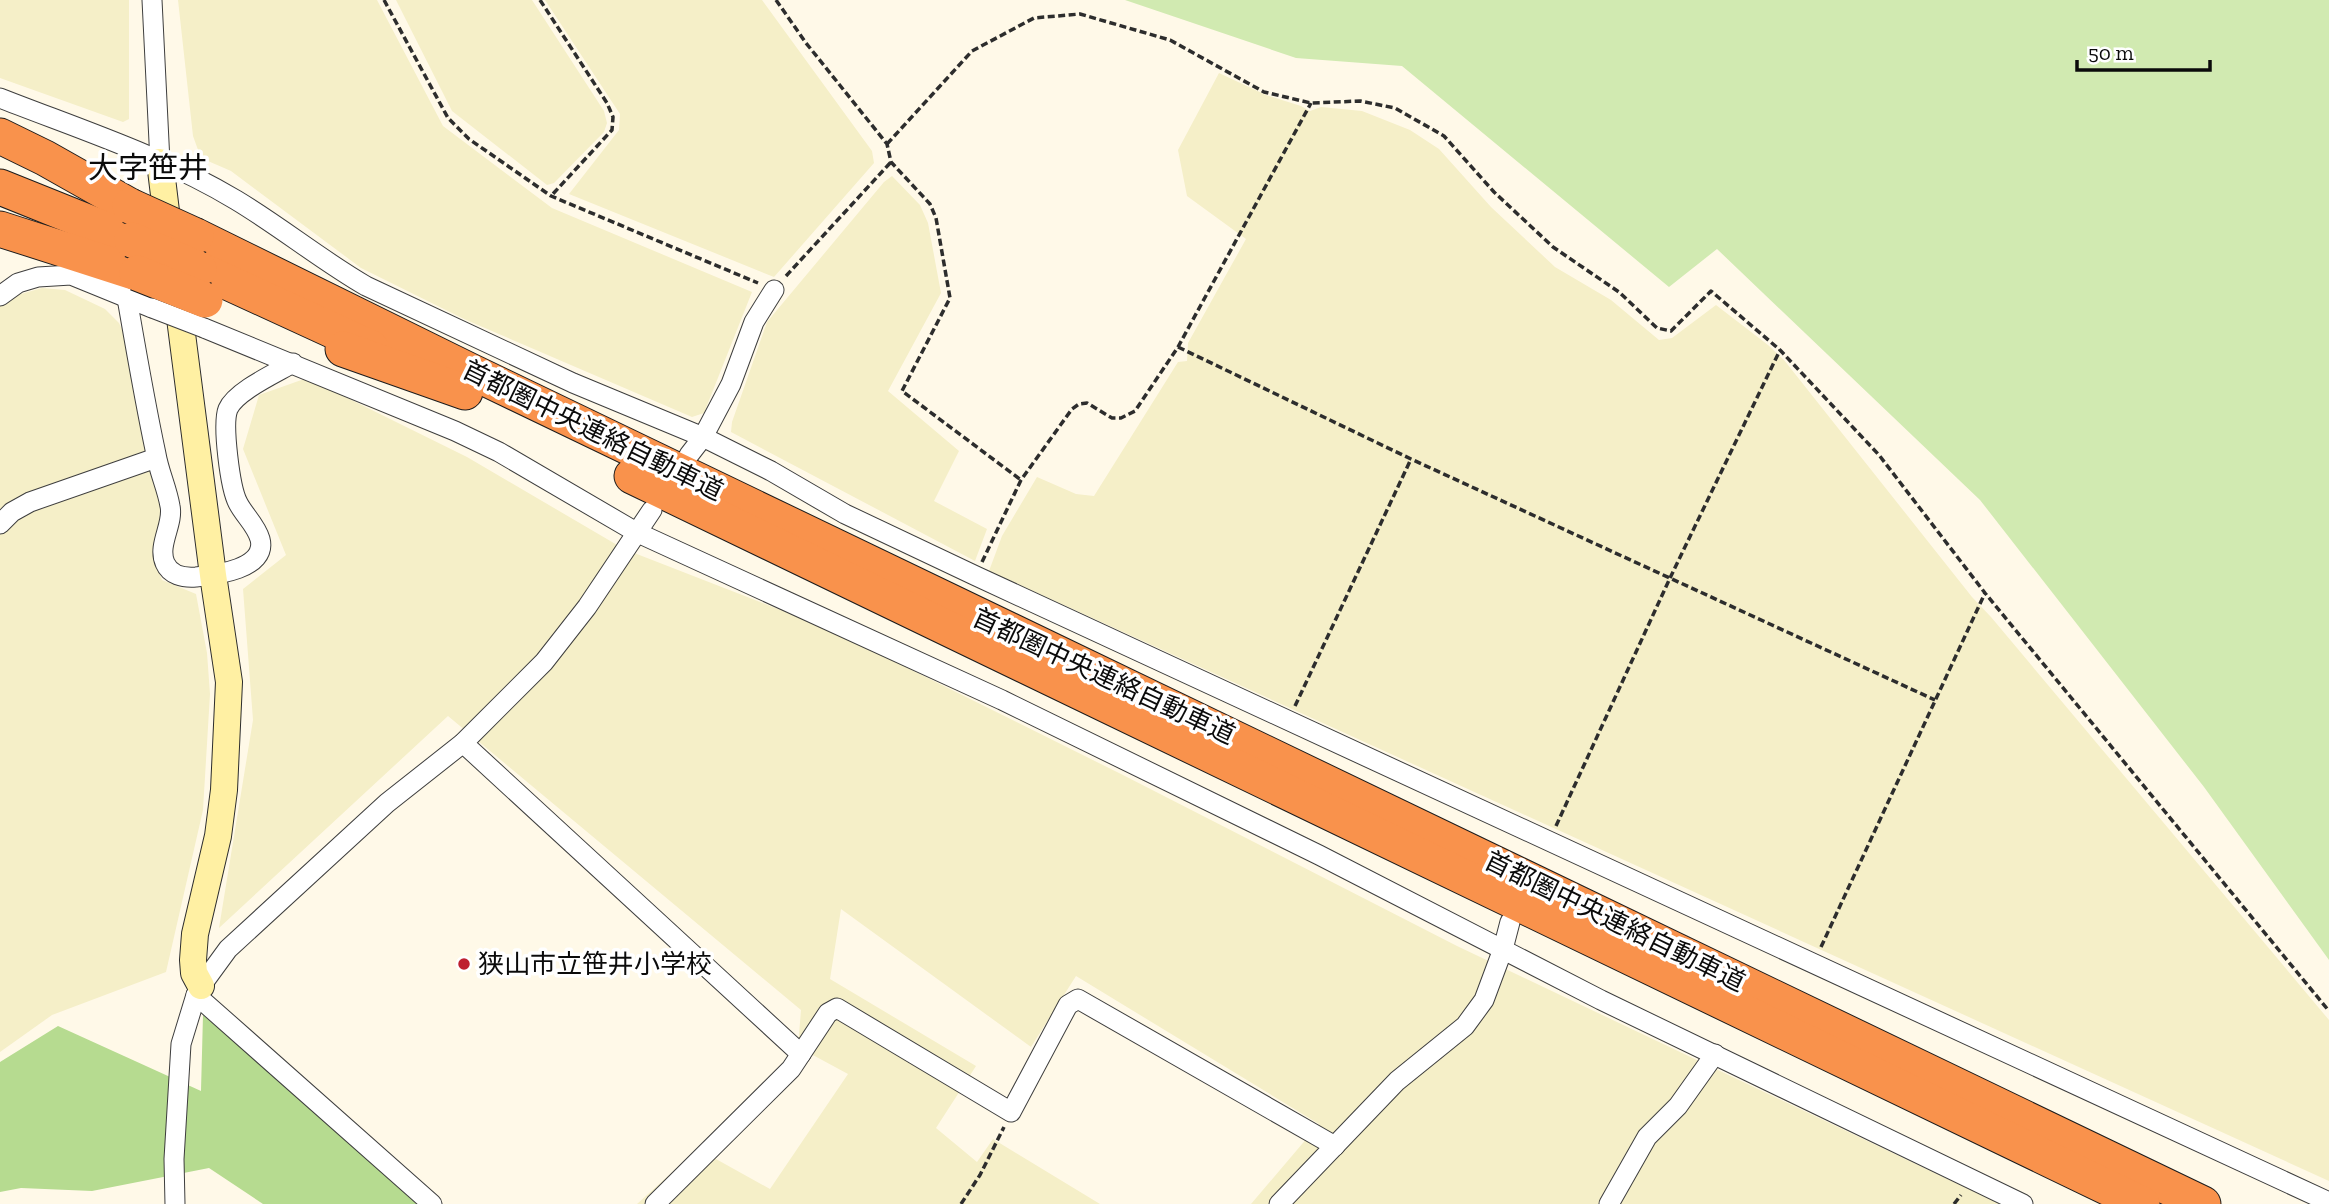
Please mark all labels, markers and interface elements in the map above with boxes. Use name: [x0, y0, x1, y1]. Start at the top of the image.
scale bar: [2077, 28, 2210, 72]
text: 50 m: [2088, 40, 2134, 65]
district label: 大字笹井: [88, 150, 208, 186]
street label: 首都圏中央連絡自動車道: [457, 353, 729, 507]
street label: 首都圏中央連絡自動車道: [968, 601, 1240, 751]
street label: 首都圏中央連絡自動車道: [1479, 844, 1751, 998]
place label: 狭山市立笹井小学校: [478, 948, 712, 980]
marker: 狭山市立笹井小学校: [456, 956, 472, 972]

